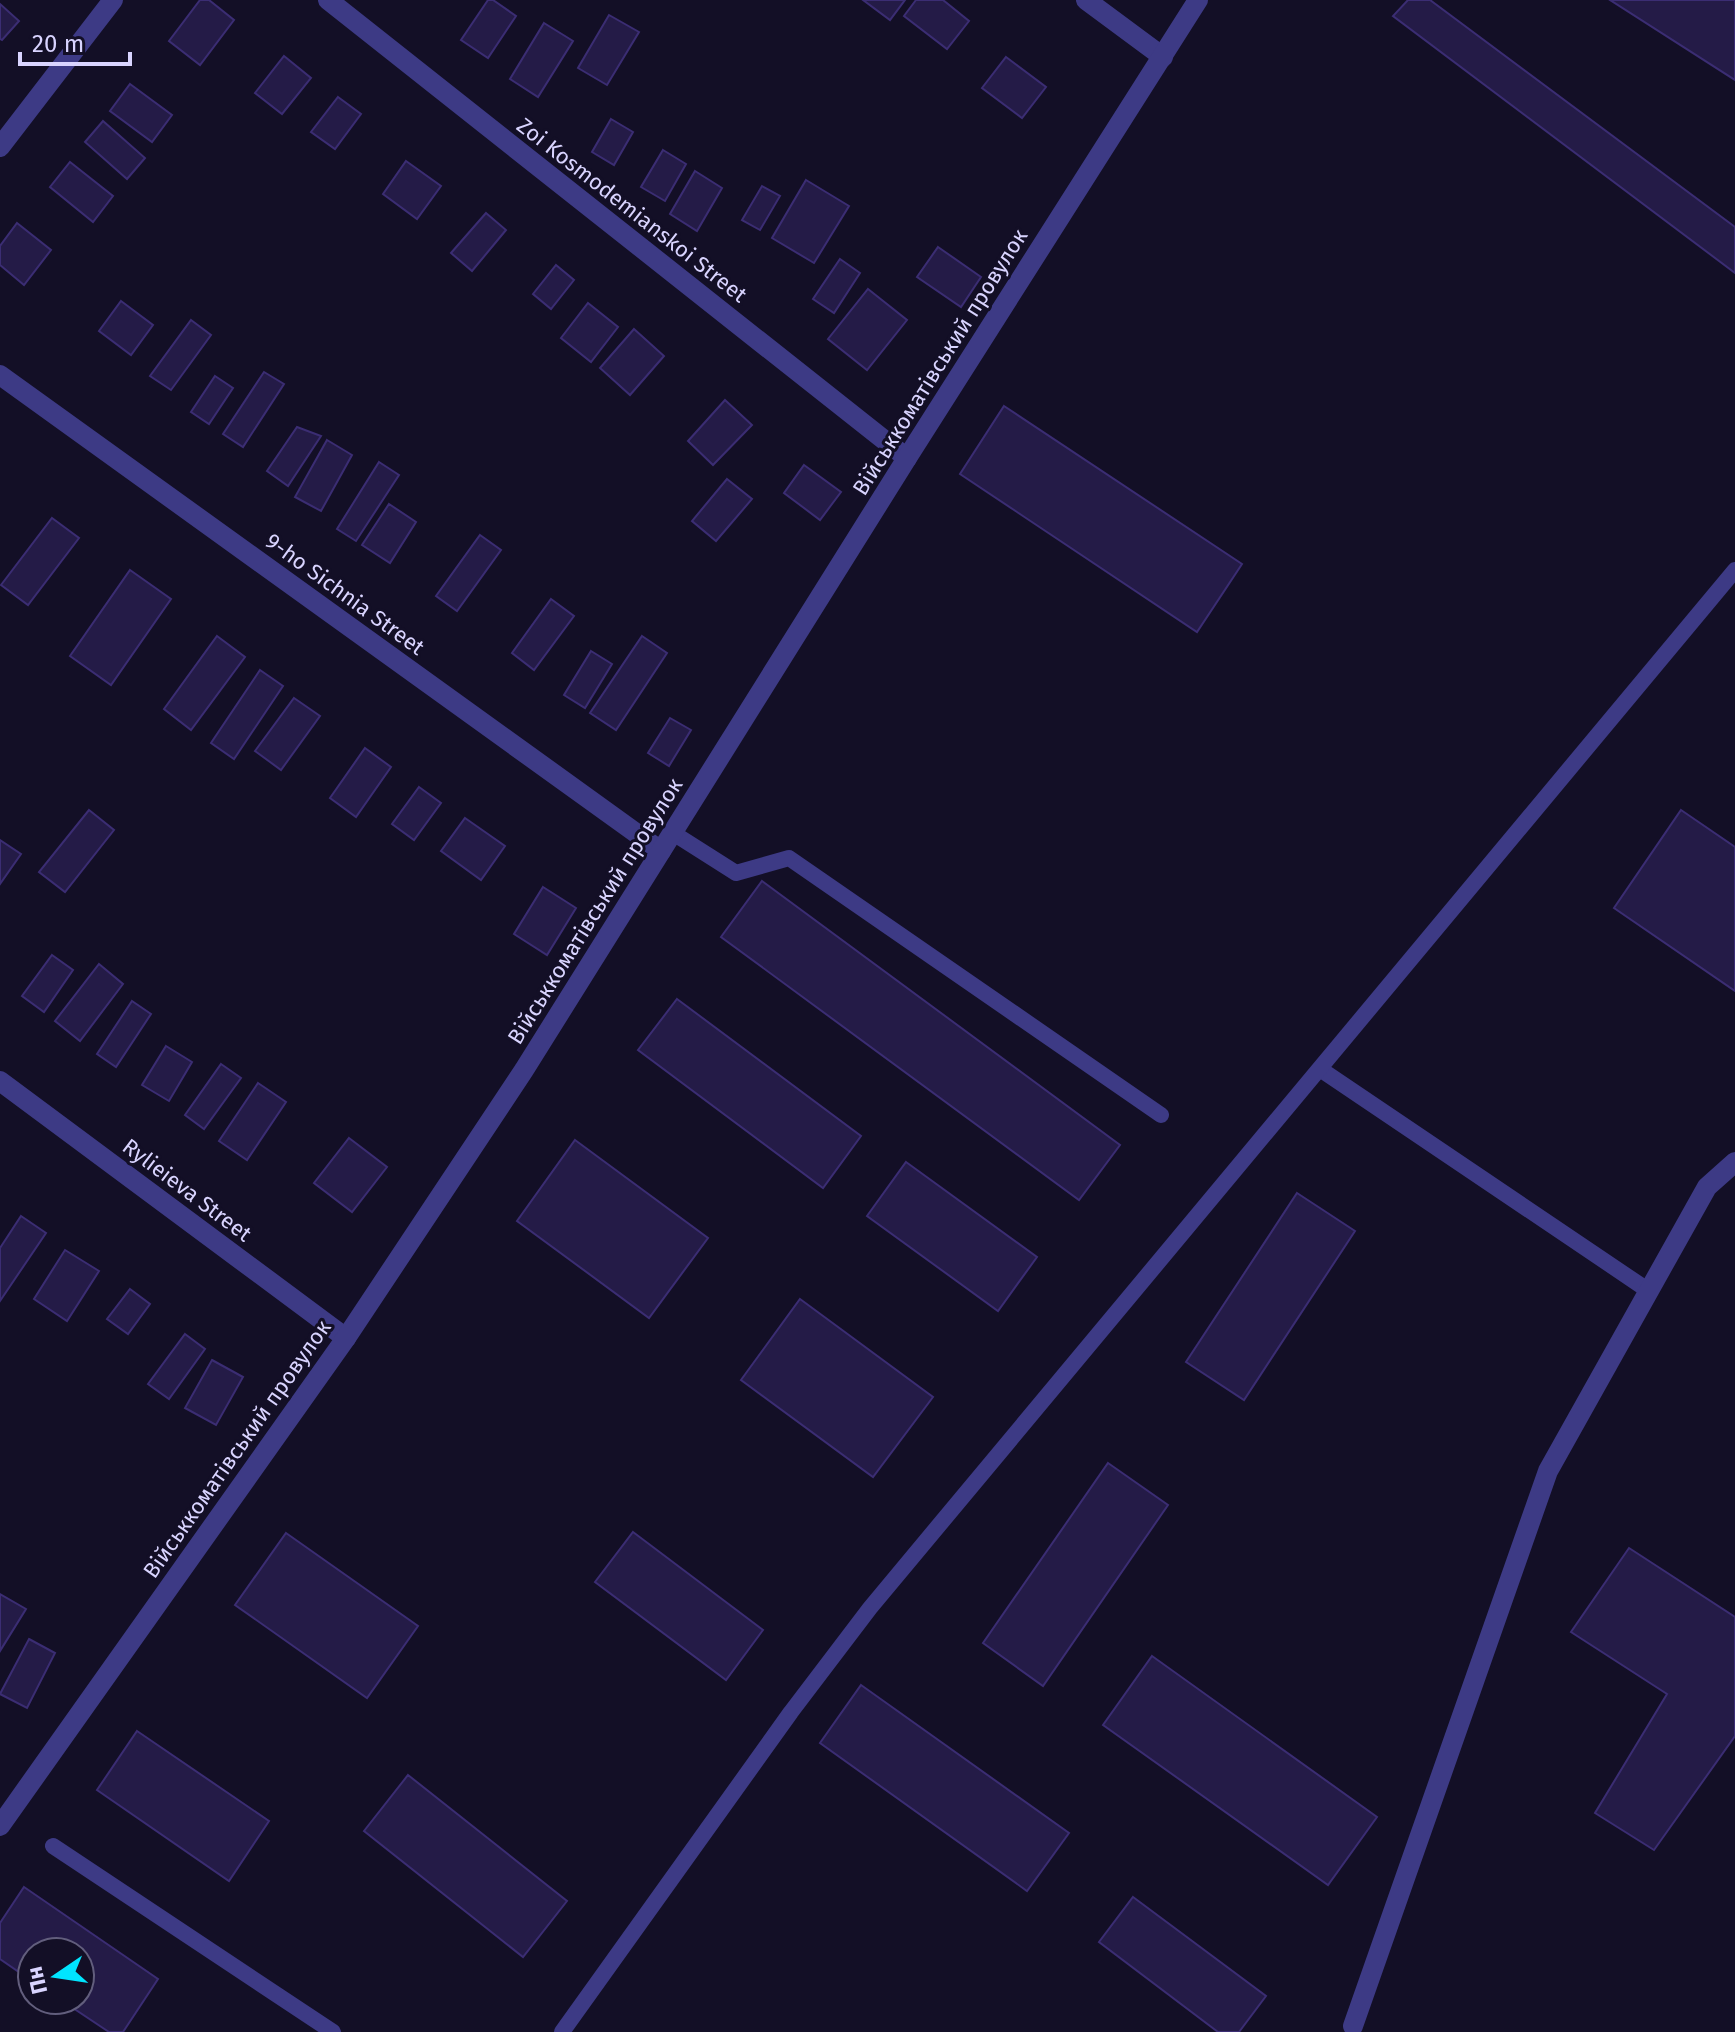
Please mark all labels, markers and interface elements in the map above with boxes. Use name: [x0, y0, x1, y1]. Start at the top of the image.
scale bar: [20, 16, 130, 66]
text: 20 m: [32, 30, 84, 58]
street label: Zoi Kosmodemianskoi Street: [512, 112, 752, 308]
street label: Військкоматівський провулок: [847, 223, 1034, 500]
street label: 9-ho Sichnia Street: [260, 527, 430, 661]
street label: Військкоматівський провулок: [502, 772, 689, 1049]
street label: Rylieieva Street: [117, 1133, 257, 1247]
street label: Військкоматівський провулок: [137, 1314, 337, 1583]
north arrow: [16, 1936, 96, 2016]
text: Пн: [21, 1964, 53, 1997]

